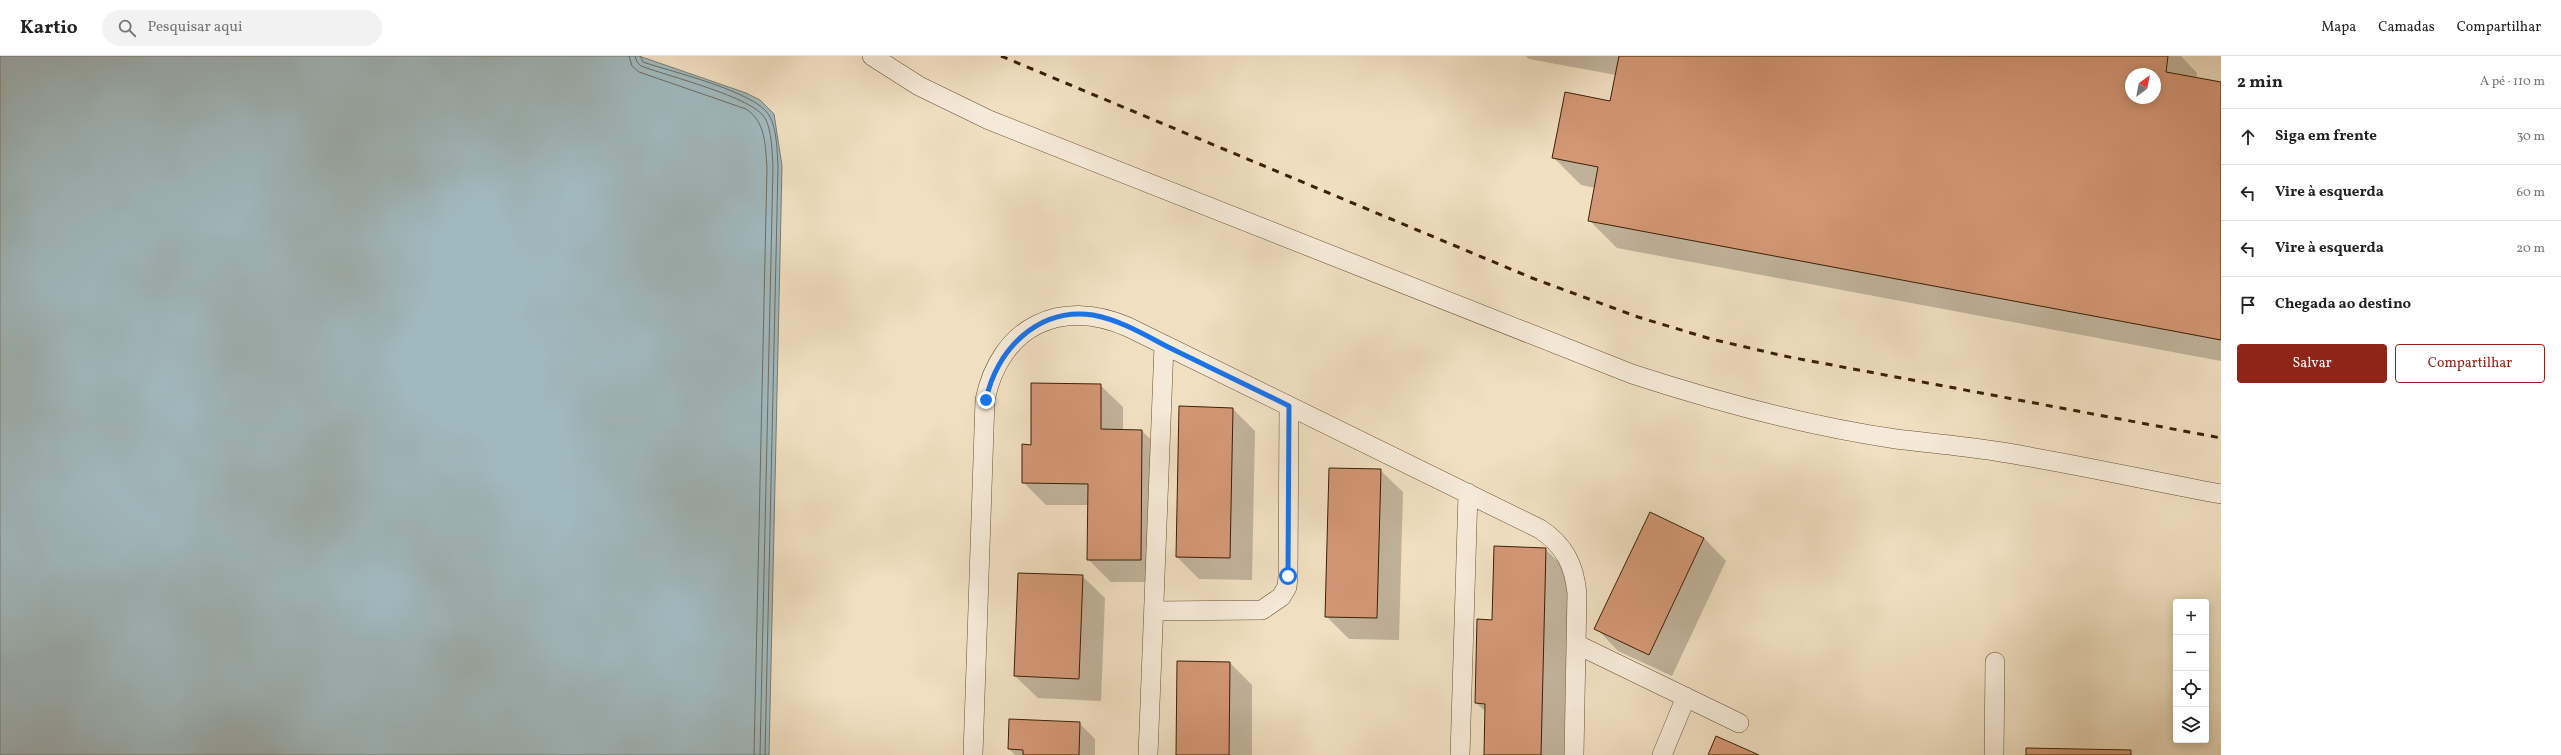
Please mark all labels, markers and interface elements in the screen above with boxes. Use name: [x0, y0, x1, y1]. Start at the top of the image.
search box: [102, 10, 382, 46]
text: Kartio: [20, 15, 78, 41]
icon: search: [116, 17, 138, 39]
text: Pesquisar aqui: [148, 17, 243, 38]
text: Mapa: [2321, 18, 2356, 37]
text: Camadas: [2378, 18, 2435, 37]
text: Compartilhar: [2457, 18, 2541, 37]
north arrow: [2125, 68, 2161, 104]
text: 2 min: [2237, 71, 2283, 94]
text: A pé · 110 m: [2480, 73, 2545, 91]
icon: ahead: [2237, 126, 2259, 148]
text: Siga em frente: [2275, 126, 2377, 147]
text: 30 m: [2517, 128, 2545, 146]
icon: left: [2237, 182, 2259, 204]
text: Vire à esquerda: [2275, 182, 2384, 203]
text: 60 m: [2517, 184, 2545, 202]
icon: left: [2237, 238, 2259, 260]
text: Vire à esquerda: [2275, 238, 2384, 259]
text: 20 m: [2516, 240, 2545, 258]
icon: arrive: [2237, 294, 2259, 316]
text: Chegada ao destino: [2275, 294, 2411, 315]
button: Salvar: [2237, 344, 2387, 383]
button: Compartilhar: [2395, 344, 2545, 383]
route end: [977, 391, 995, 409]
route start: [1279, 567, 1297, 585]
map controls: [2173, 599, 2209, 743]
button: +: [2173, 599, 2209, 635]
button: −: [2173, 635, 2209, 671]
button: locate: [2173, 671, 2209, 707]
button: layers: [2173, 707, 2209, 743]

